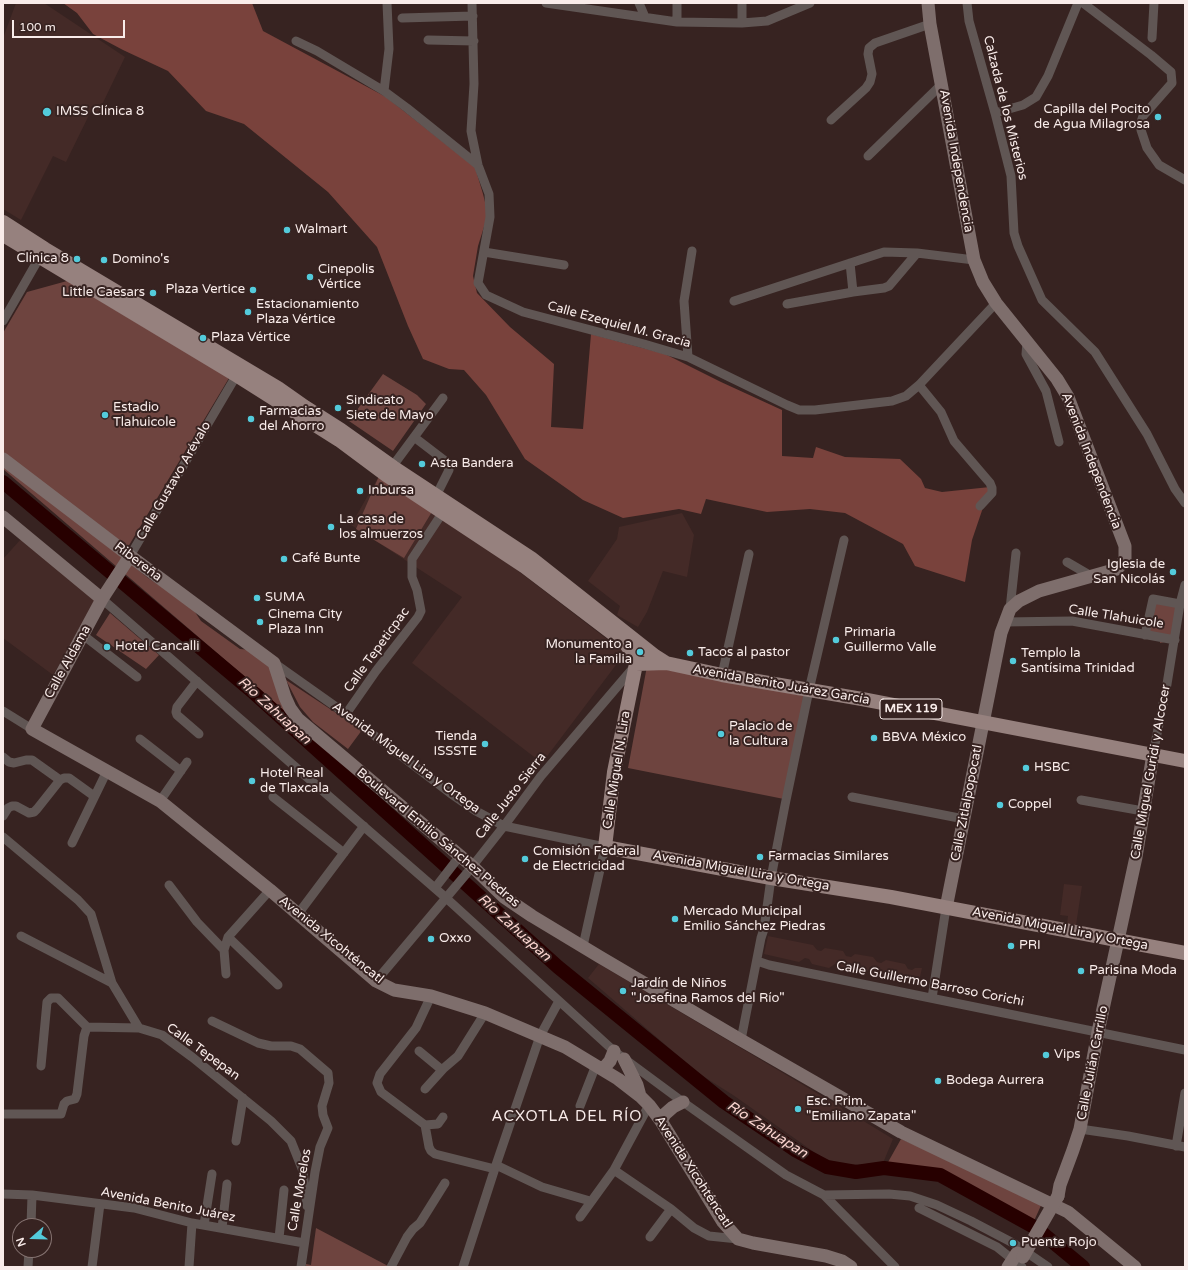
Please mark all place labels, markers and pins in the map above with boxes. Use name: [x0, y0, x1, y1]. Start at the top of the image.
place label: Capilla del Pocito de Agua Milagrosa: [1034, 102, 1150, 133]
place label: IMSS Clínica 8: [56, 104, 144, 120]
marker: IMSS Clínica 8: [41, 106, 53, 118]
marker: Capilla del Pocito de Agua Milagrosa: [1153, 112, 1163, 122]
place label: Walmart: [295, 222, 347, 238]
marker: Walmart: [282, 225, 292, 235]
place label: Clínica 8: [17, 251, 69, 267]
place label: Domino's: [112, 252, 169, 268]
marker: Clínica 8: [72, 254, 82, 264]
marker: Domino's: [99, 255, 109, 265]
place label: Cinepolis Vértice: [318, 262, 374, 293]
marker: Cinepolis Vértice: [305, 272, 315, 282]
place label: Plaza Vertice: [166, 282, 245, 298]
place label: Little Caesars: [62, 285, 145, 301]
marker: Plaza Vertice: [248, 285, 258, 295]
marker: Little Caesars: [148, 288, 158, 298]
place label: Estacionamiento Plaza Vértice: [256, 297, 359, 328]
marker: Estacionamiento Plaza Vértice: [243, 307, 253, 317]
place label: Plaza Vértice: [211, 330, 290, 346]
marker: Plaza Vértice: [198, 333, 208, 343]
place label: Sindicato Siete de Mayo: [346, 393, 434, 424]
place label: Estadio Tlahuicole: [113, 400, 176, 431]
marker: Sindicato Siete de Mayo: [333, 403, 343, 413]
place label: Farmacias del Ahorro: [259, 404, 324, 435]
marker: Estadio Tlahuicole: [100, 410, 110, 420]
marker: Farmacias del Ahorro: [246, 414, 256, 424]
place label: Asta Bandera: [430, 456, 514, 472]
marker: Asta Bandera: [417, 459, 427, 469]
place label: Inbursa: [368, 483, 414, 499]
marker: Inbursa: [355, 486, 365, 496]
place label: La casa de los almuerzos: [339, 512, 423, 543]
marker: La casa de los almuerzos: [326, 522, 336, 532]
place label: Café Bunte: [292, 551, 360, 567]
marker: Café Bunte: [279, 554, 289, 564]
place label: Iglesia de San Nicolás: [1093, 557, 1165, 588]
marker: Iglesia de San Nicolás: [1168, 567, 1178, 577]
place label: SUMA: [265, 590, 305, 606]
marker: SUMA: [252, 593, 262, 603]
place label: Cinema City Plaza Inn: [268, 607, 342, 638]
marker: Cinema City Plaza Inn: [255, 617, 265, 627]
place label: Primaria Guillermo Valle: [844, 625, 936, 656]
marker: Primaria Guillermo Valle: [831, 635, 841, 645]
place label: Monumento a la Familia: [545, 637, 632, 668]
place label: Hotel Cancalli: [115, 639, 200, 655]
marker: Hotel Cancalli: [102, 642, 112, 652]
place label: Tacos al pastor: [698, 645, 790, 661]
place label: Templo la Santísima Trinidad: [1021, 646, 1135, 677]
marker: Monumento a la Familia: [635, 647, 645, 657]
marker: Tacos al pastor: [685, 648, 695, 658]
marker: Templo la Santísima Trinidad: [1008, 656, 1018, 666]
place label: Palacio de la Cultura: [729, 719, 792, 750]
place label: Tienda ISSSTE: [434, 729, 477, 760]
marker: Palacio de la Cultura: [716, 729, 726, 739]
place label: BBVA México: [882, 730, 966, 746]
marker: BBVA México: [869, 733, 879, 743]
marker: Tienda ISSSTE: [480, 739, 490, 749]
place label: HSBC: [1034, 760, 1070, 776]
marker: HSBC: [1021, 763, 1031, 773]
place label: Hotel Real de Tlaxcala: [260, 766, 329, 797]
marker: Hotel Real de Tlaxcala: [247, 776, 257, 786]
place label: Coppel: [1008, 797, 1052, 813]
marker: Coppel: [995, 800, 1005, 810]
place label: Comisión Federal de Electricidad: [533, 844, 639, 875]
place label: Farmacias Similares: [768, 849, 889, 865]
marker: Farmacias Similares: [755, 852, 765, 862]
marker: Comisión Federal de Electricidad: [520, 854, 530, 864]
place label: Mercado Municipal Emilio Sánchez Piedras: [683, 904, 825, 935]
marker: Mercado Municipal Emilio Sánchez Piedras: [670, 914, 680, 924]
place label: Oxxo: [439, 931, 471, 947]
marker: Oxxo: [426, 934, 436, 944]
place label: PRI: [1019, 938, 1041, 954]
marker: PRI: [1006, 941, 1016, 951]
place label: Parisina Moda: [1089, 963, 1177, 979]
marker: Parisina Moda: [1076, 966, 1086, 976]
place label: Jardín de Niños "Josefina Ramos del Río": [631, 976, 785, 1007]
marker: Jardín de Niños "Josefina Ramos del Río": [618, 986, 628, 996]
place label: Vips: [1054, 1047, 1081, 1063]
marker: Vips: [1041, 1050, 1051, 1060]
place label: Bodega Aurrera: [946, 1073, 1044, 1089]
marker: Bodega Aurrera: [933, 1076, 943, 1086]
place label: Esc. Prim. "Emiliano Zapata": [806, 1094, 916, 1125]
marker: Esc. Prim. "Emiliano Zapata": [793, 1104, 803, 1114]
place label: Puente Rojo: [1021, 1235, 1097, 1251]
marker: Puente Rojo: [1008, 1238, 1018, 1248]

